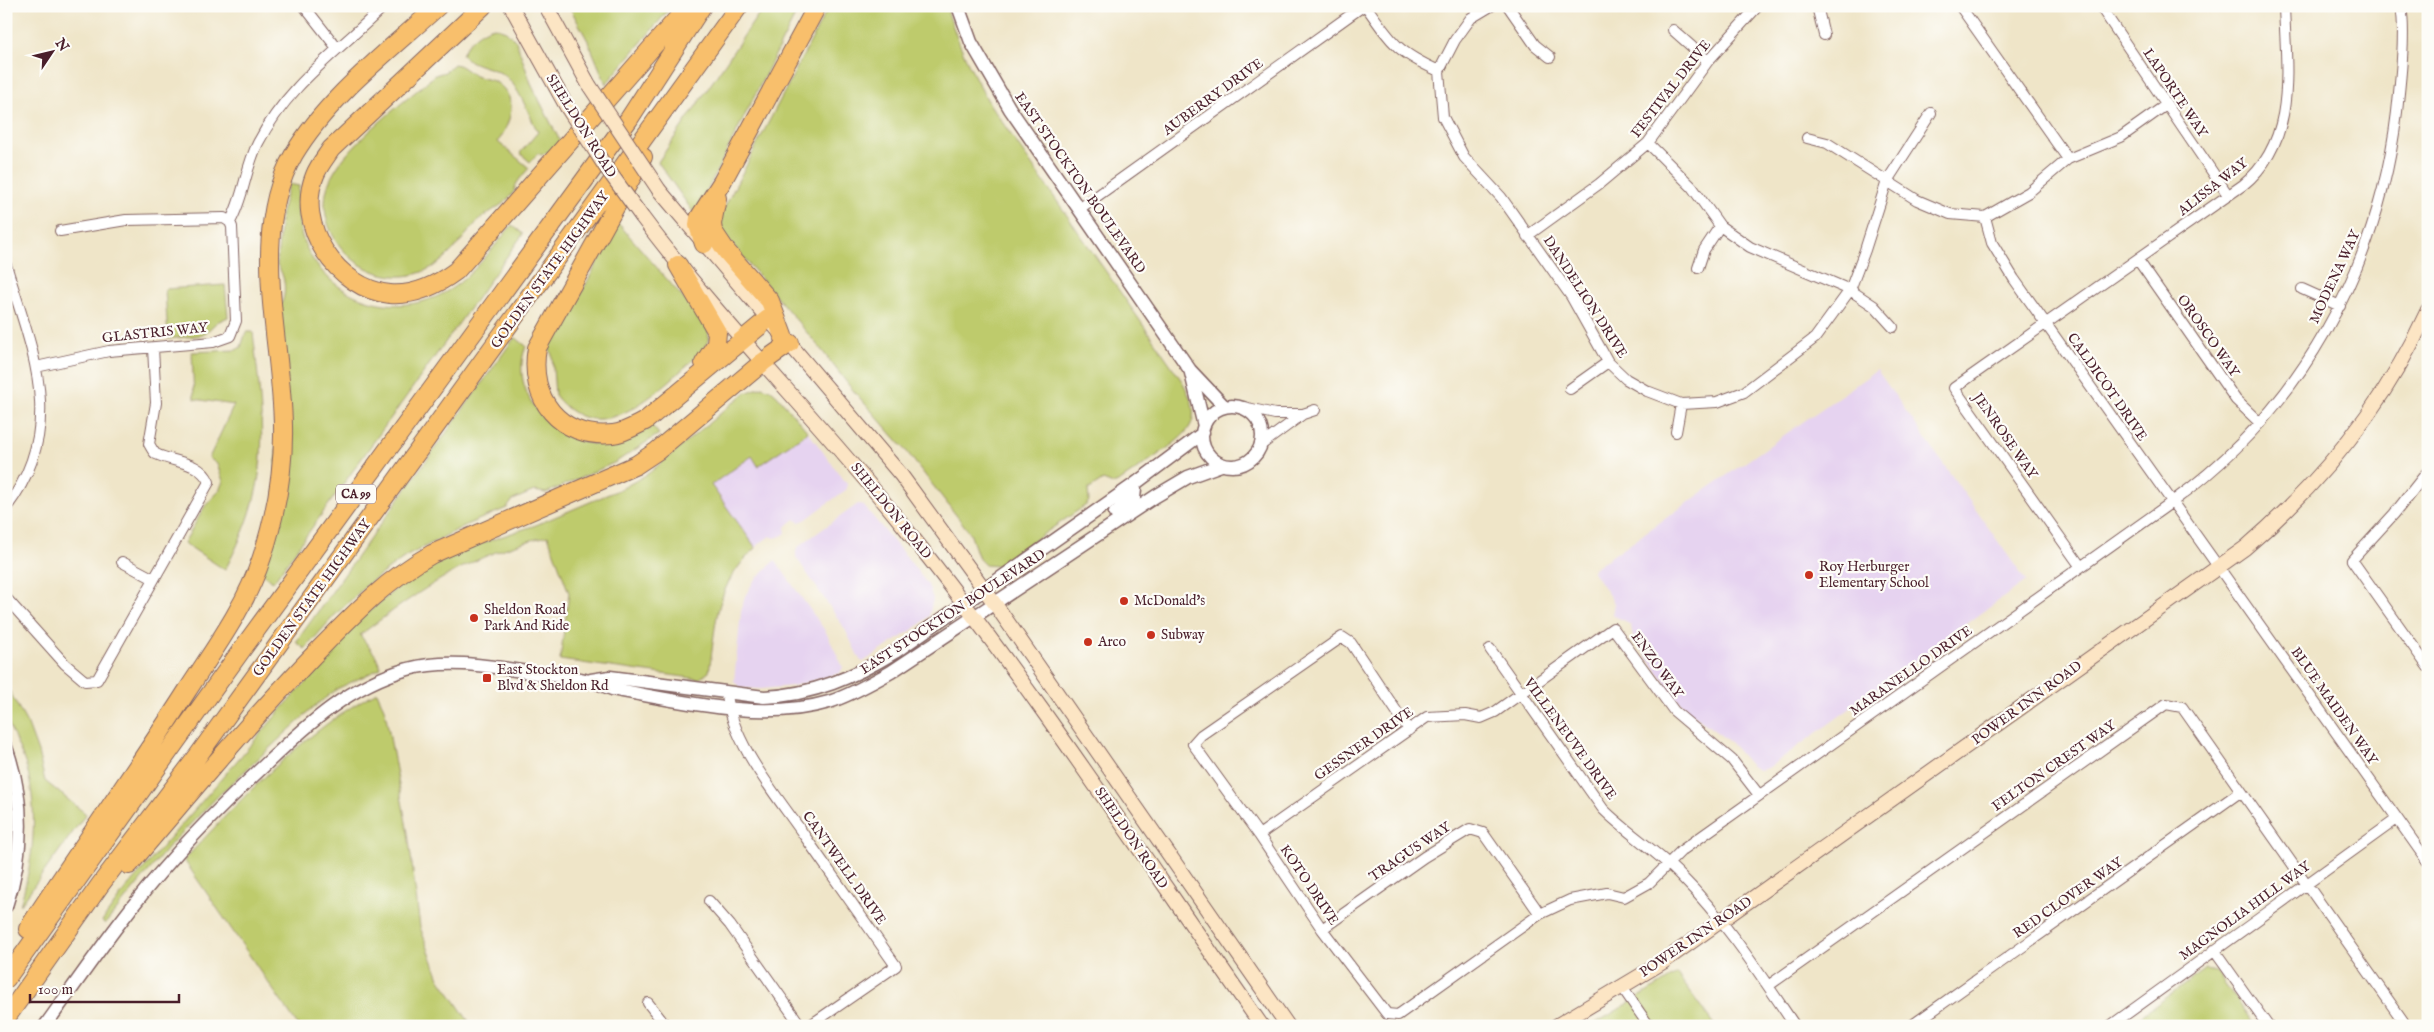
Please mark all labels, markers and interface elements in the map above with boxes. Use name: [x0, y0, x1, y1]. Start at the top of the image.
north arrow: [28, 28, 78, 78]
text: N: [50, 34, 73, 55]
street label: FESTIVAL DRIVE: [1627, 36, 1715, 142]
street label: LAPORTE WAY: [2139, 45, 2212, 142]
street label: AUBERRY DRIVE: [1158, 54, 1267, 140]
street label: SHELDON ROAD: [542, 71, 620, 181]
street label: EAST STOCKTON BOULEVARD: [1010, 89, 1150, 277]
street label: ALISSA WAY: [2174, 153, 2253, 221]
street label: GOLDEN STATE HIGHWAY: [487, 187, 614, 352]
street label: MODENA WAY: [2305, 226, 2365, 327]
street label: DANDELION DRIVE: [1539, 232, 1631, 362]
street label: OROSCO WAY: [2173, 291, 2244, 382]
street label: GLASTRIS WAY: [101, 318, 210, 348]
street label: CALDICOT DRIVE: [2063, 330, 2151, 445]
street label: JENROSE WAY: [1968, 388, 2042, 484]
street label: SHELDON ROAD: [847, 459, 935, 563]
road number: CA 99: [336, 484, 376, 504]
street label: GOLDEN STATE HIGHWAY: [249, 515, 376, 680]
street label: EAST STOCKTON BOULEVARD: [857, 545, 1049, 679]
place label: Roy Herburger Elementary School: [1819, 558, 1929, 592]
marker: Roy Herburger Elementary School: [1803, 569, 1815, 581]
place label: McDonald's: [1134, 592, 1205, 610]
marker: McDonald's: [1118, 595, 1130, 607]
place label: Sheldon Road Park And Ride: [484, 601, 570, 635]
marker: Sheldon Road Park And Ride: [468, 612, 480, 624]
street label: MARANELLO DRIVE: [1846, 622, 1976, 720]
place label: Subway: [1161, 626, 1205, 644]
street label: ENZO WAY: [1627, 628, 1688, 703]
marker: Subway: [1145, 629, 1157, 641]
place label: Arco: [1097, 633, 1127, 651]
marker: Arco: [1082, 636, 1094, 648]
street label: BLUE MAIDEN WAY: [2287, 644, 2382, 770]
street label: POWER INN ROAD: [1968, 657, 2086, 749]
place label: East Stockton Blvd & Sheldon Rd: [497, 661, 609, 695]
marker: East Stockton Blvd & Sheldon Rd: [481, 672, 493, 684]
street label: VILLENEUVE DRIVE: [1519, 674, 1621, 804]
street label: GESSNER DRIVE: [1311, 703, 1417, 785]
street label: FELTON CREST WAY: [1989, 716, 2121, 816]
street label: SHELDON ROAD: [1090, 784, 1172, 892]
street label: CANTWELL DRIVE: [798, 808, 890, 928]
street label: TRAGUS WAY: [1366, 817, 1455, 886]
street label: KOTO DRIVE: [1276, 841, 1343, 929]
street label: RED CLOVER WAY: [2010, 853, 2128, 943]
street label: MAGNOLIA HILL WAY: [2176, 856, 2315, 965]
street label: POWER INN ROAD: [1636, 893, 1756, 981]
scale bar: [30, 972, 179, 1004]
text: 100 m: [38, 980, 74, 999]

